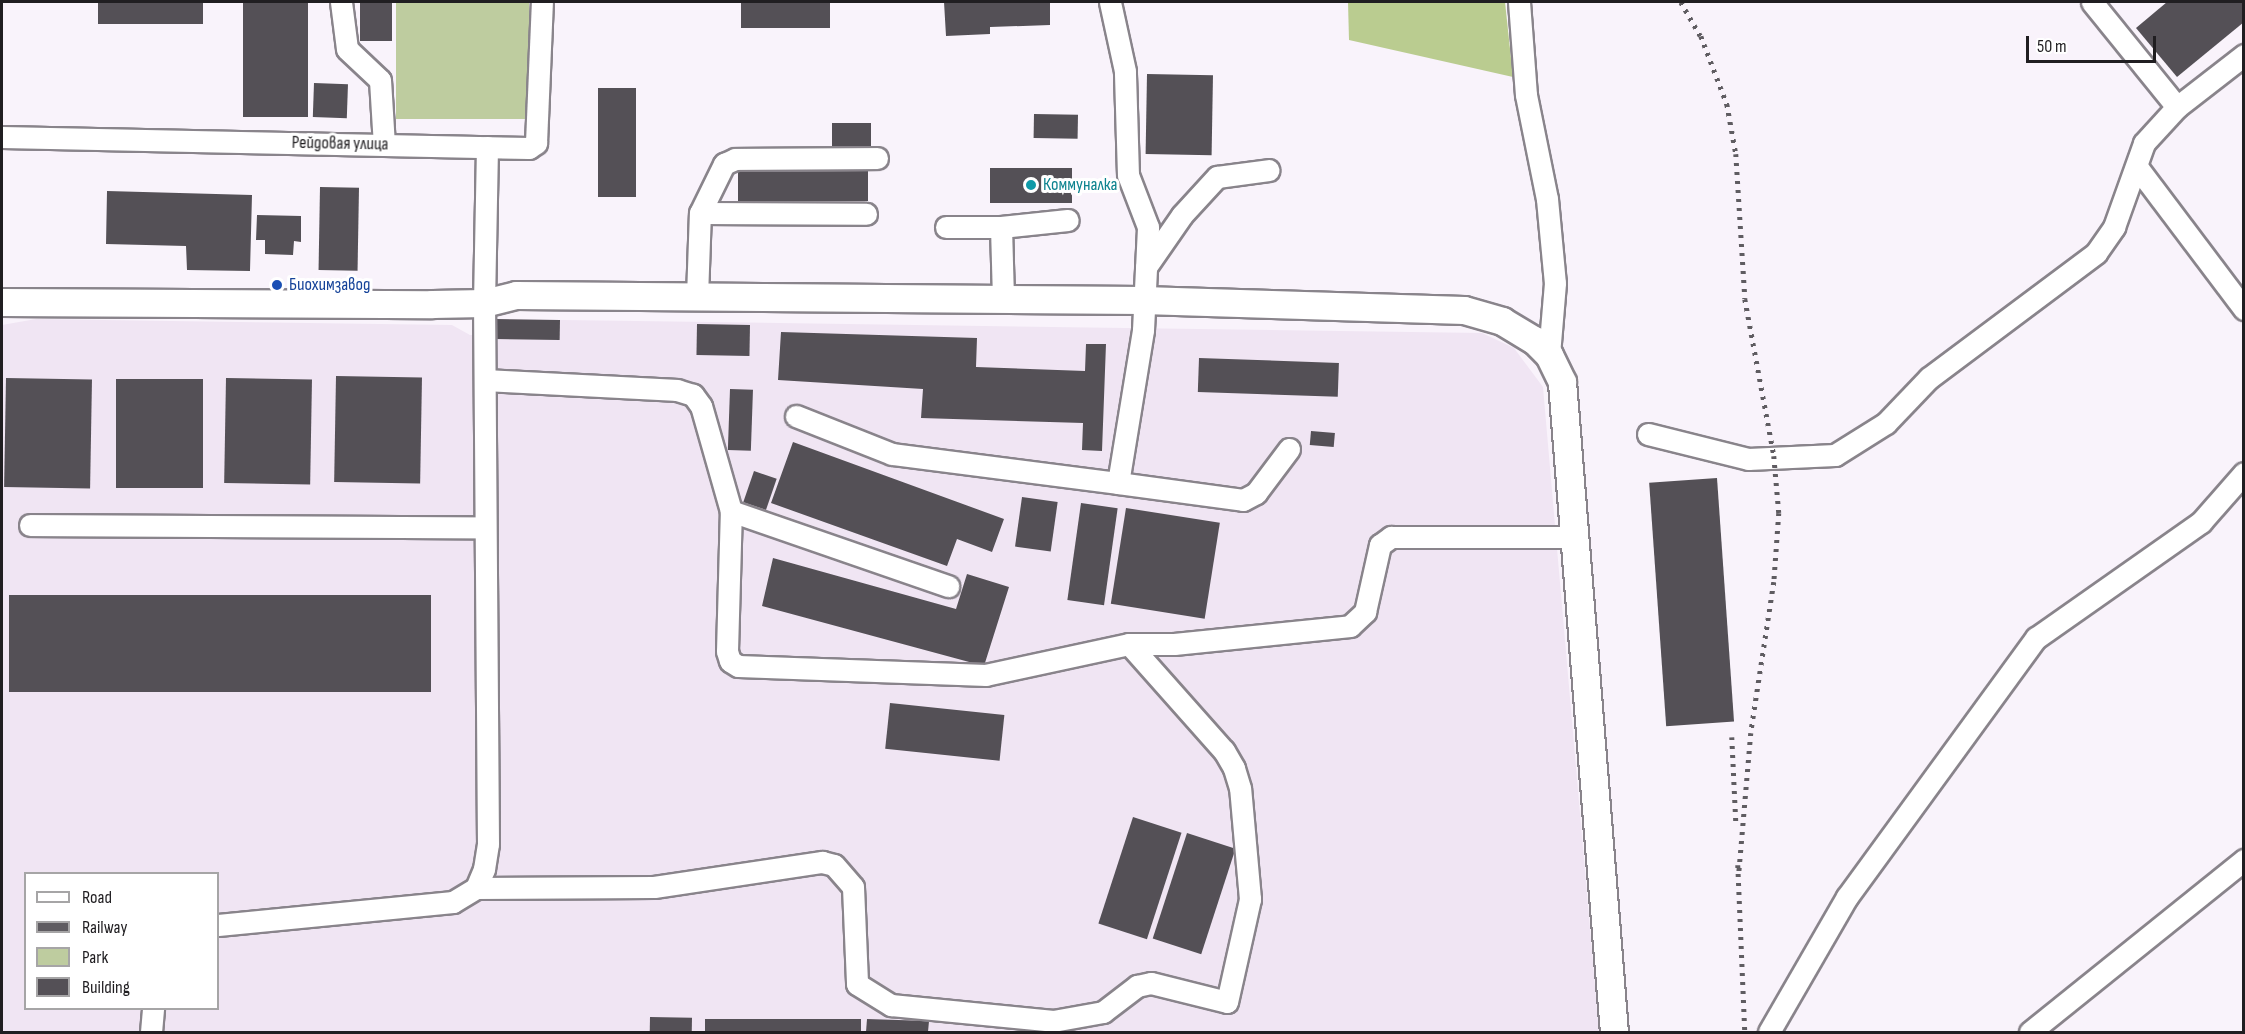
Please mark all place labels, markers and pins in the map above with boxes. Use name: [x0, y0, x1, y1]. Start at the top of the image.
place label: Коммуналка: [1043, 174, 1117, 196]
marker: Коммуналка: [1024, 178, 1038, 192]
place label: Биохимзавод: [289, 274, 371, 296]
marker: Биохимзавод: [270, 278, 284, 292]

